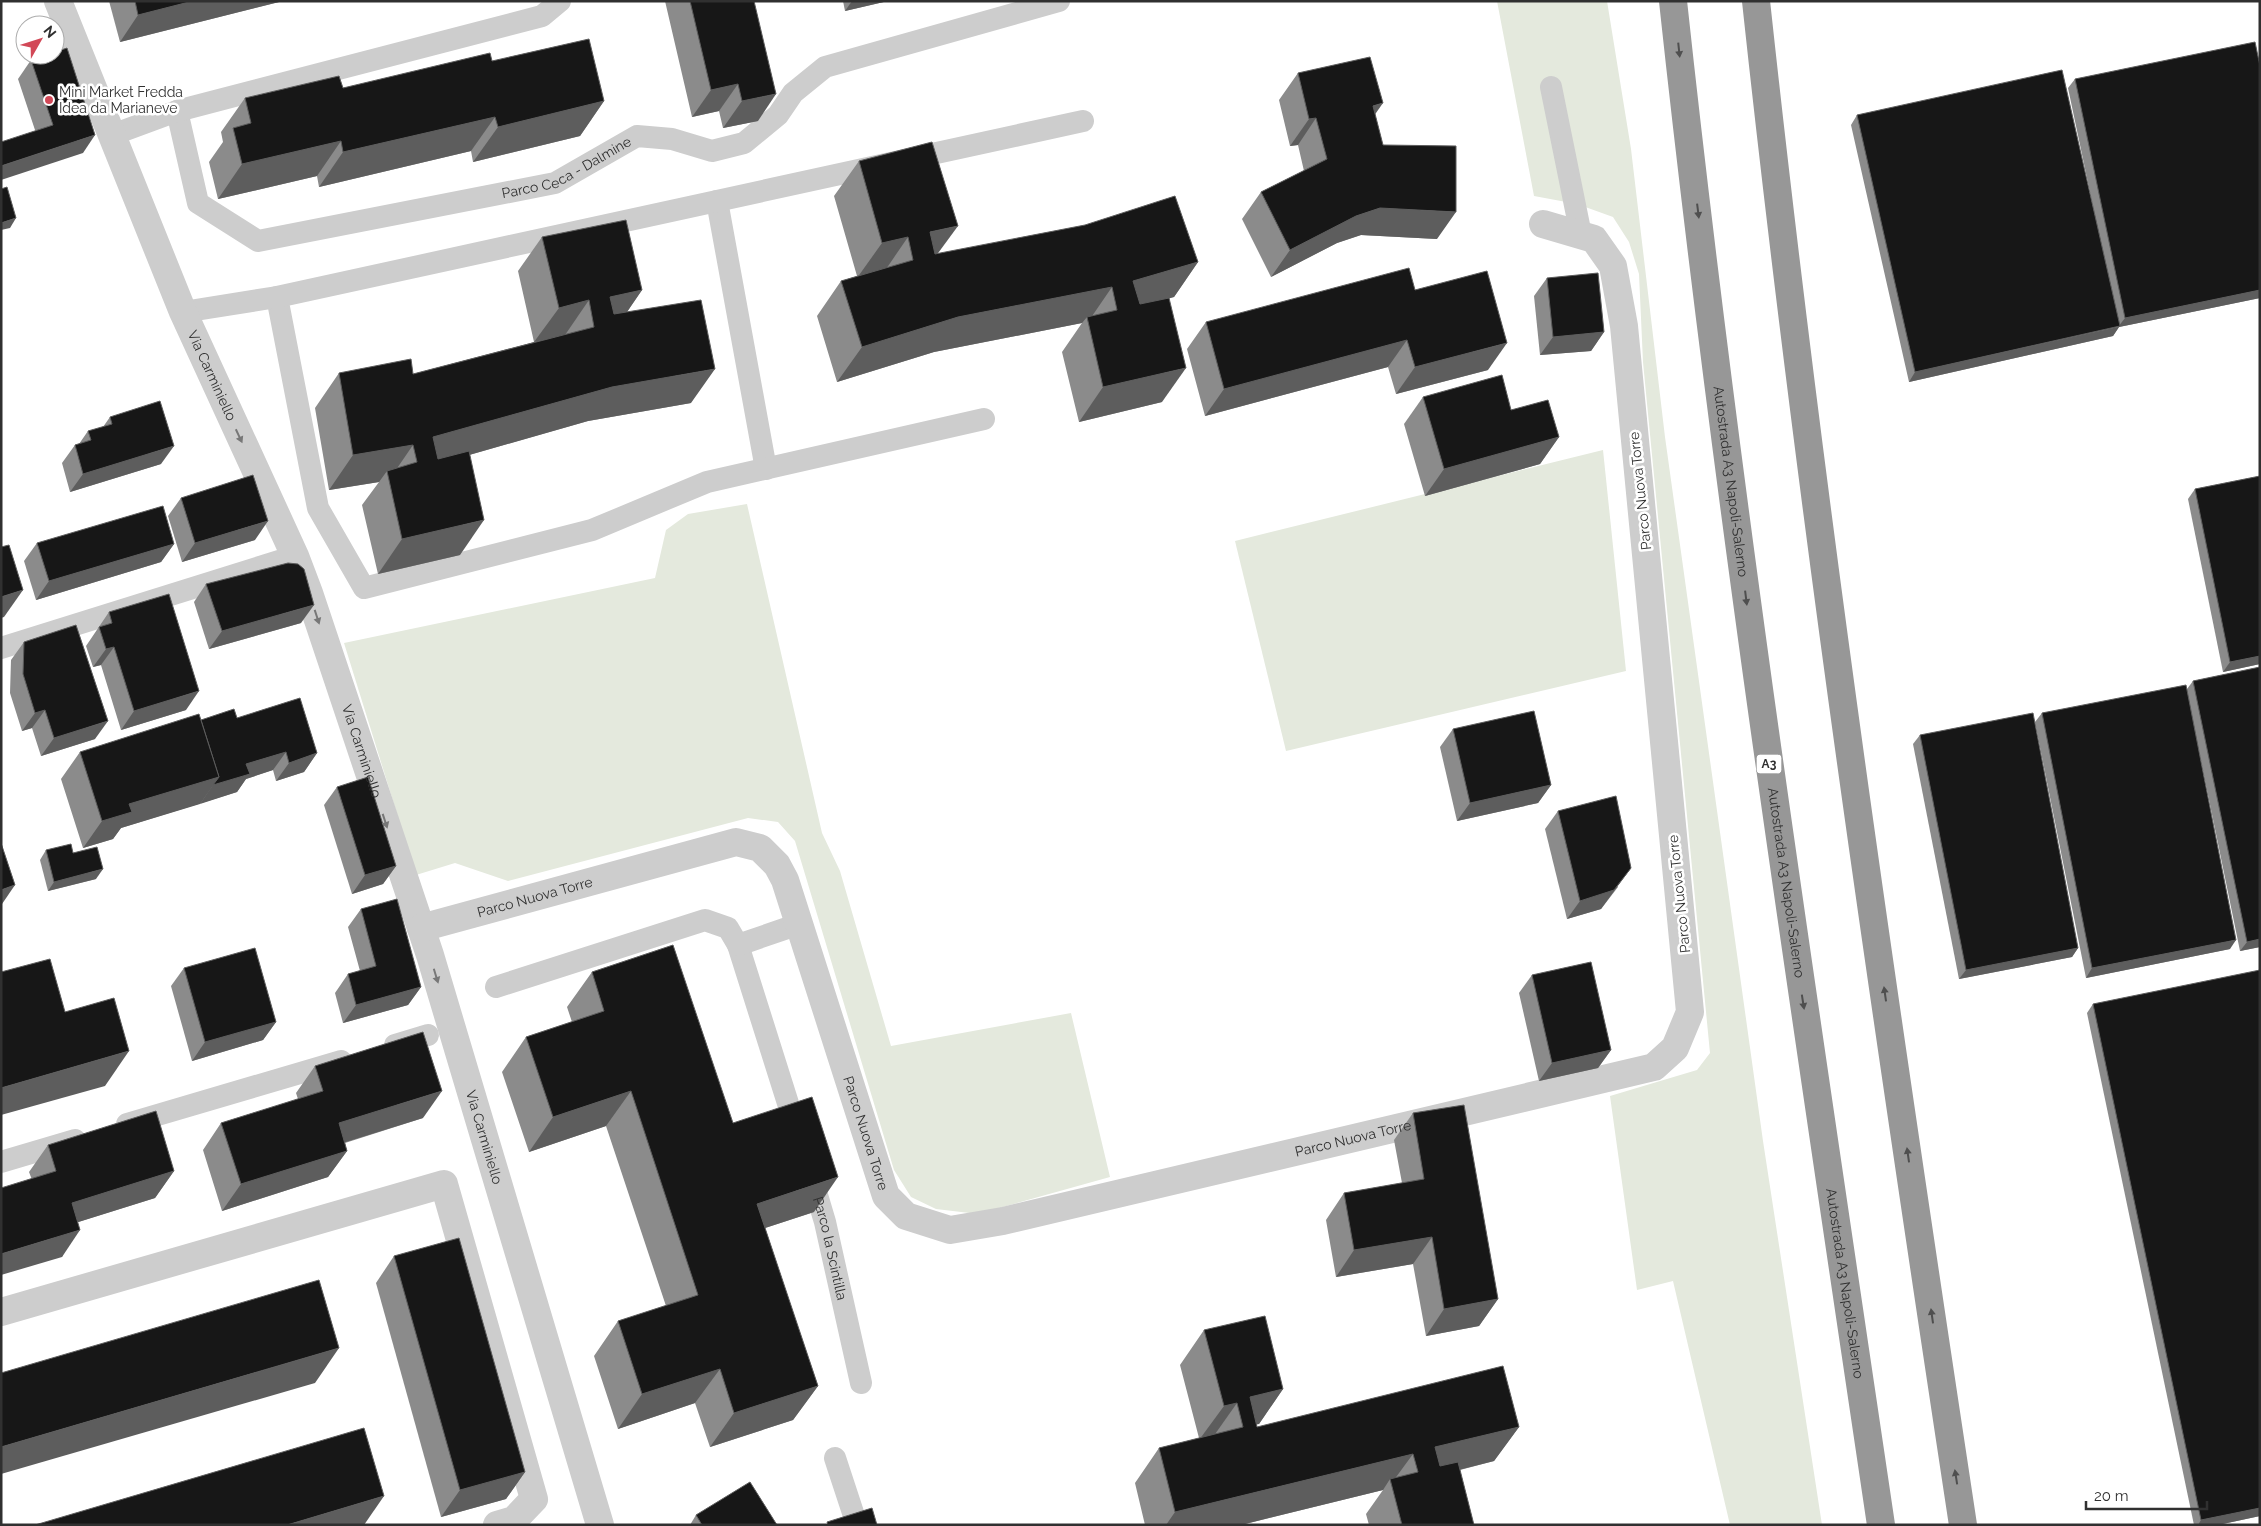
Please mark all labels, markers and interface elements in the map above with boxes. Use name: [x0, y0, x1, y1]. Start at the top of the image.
north arrow: [15, 15, 65, 65]
text: N: [41, 23, 60, 41]
one-way arrow: [1675, 42, 1683, 58]
place label: Mini Market Fredda Idea da Marianeve: [59, 84, 183, 116]
marker: Mini Market Fredda Idea da Marianeve: [43, 94, 55, 106]
street label: Parco Ceca - Dalmine: [500, 133, 634, 201]
one-way arrow: [1694, 203, 1702, 219]
street label: Via Carminiello: [185, 328, 240, 423]
street label: Autostrada A3 Napoli-Salerno: [1711, 385, 1752, 578]
one-way arrow: [236, 429, 244, 443]
street label: Parco Nuova Torre: [1626, 431, 1654, 551]
one-way arrow: [1742, 590, 1750, 606]
one-way arrow: [314, 610, 322, 625]
street label: Via Carminiello: [339, 702, 385, 800]
road number: A3: [1756, 754, 1782, 774]
street label: Autostrada A3 Napoli-Salerno: [1765, 786, 1808, 979]
one-way arrow: [382, 814, 389, 829]
street label: Parco Nuova Torre: [1665, 834, 1693, 954]
street label: Parco Nuova Torre: [475, 874, 594, 920]
one-way arrow: [432, 968, 440, 983]
one-way arrow: [1881, 986, 1889, 1002]
one-way arrow: [1799, 994, 1807, 1010]
street label: Parco Nuova Torre: [840, 1074, 892, 1192]
street label: Via Carminiello: [463, 1088, 506, 1186]
street label: Parco Nuova Torre: [1293, 1117, 1413, 1160]
one-way arrow: [1904, 1147, 1912, 1163]
street label: Autostrada A3 Napoli-Salerno: [1823, 1187, 1867, 1380]
street label: Parco la Scintilla: [810, 1195, 850, 1302]
one-way arrow: [1927, 1308, 1935, 1324]
one-way arrow: [1952, 1468, 1960, 1484]
scale bar: [2086, 1478, 2207, 1510]
text: 20 m: [2094, 1487, 2129, 1505]

